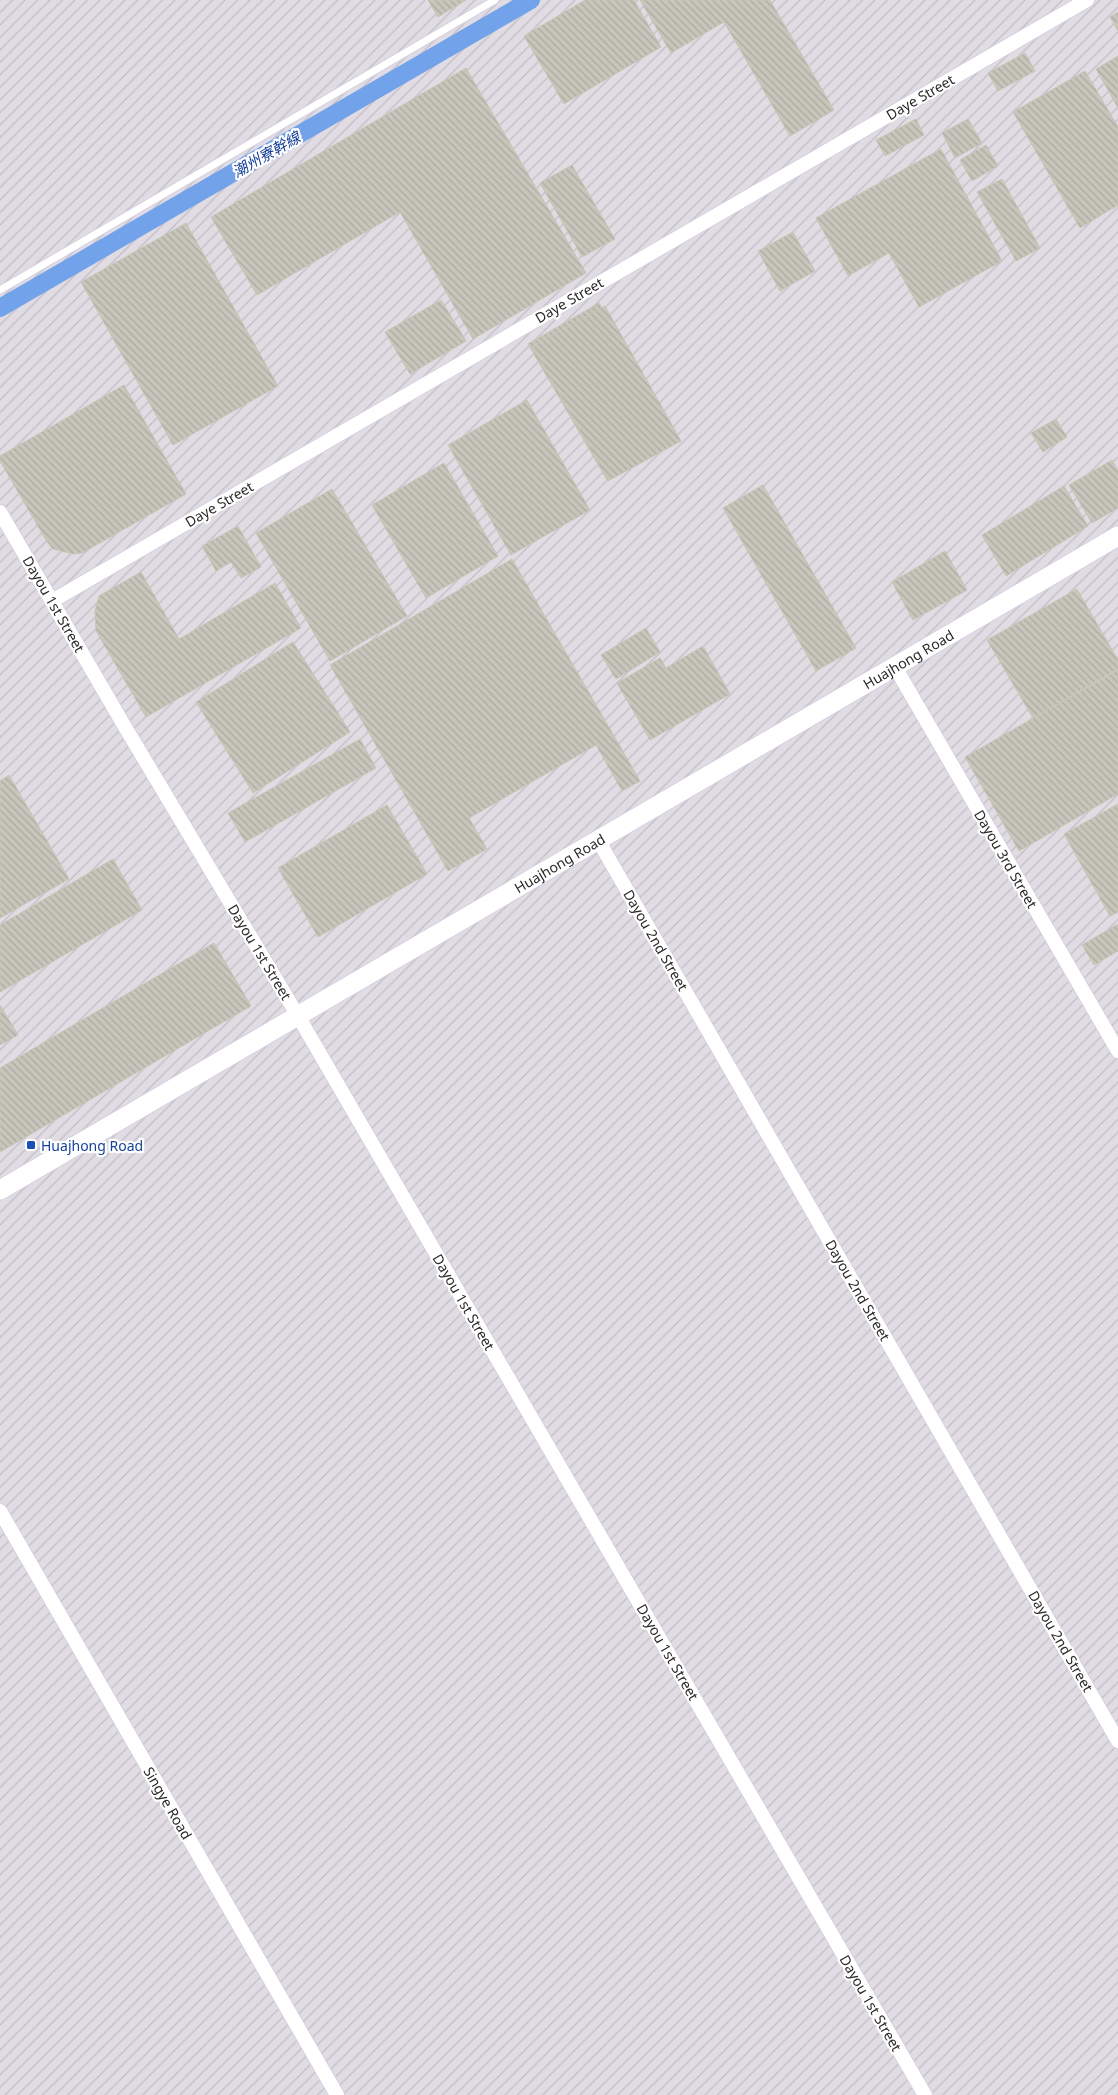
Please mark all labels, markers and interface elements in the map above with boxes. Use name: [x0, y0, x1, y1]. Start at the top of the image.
street label: Daye Street: [882, 70, 958, 124]
water label: 潮州寮幹線: [229, 126, 305, 181]
street label: Daye Street: [531, 273, 607, 327]
street label: Daye Street: [181, 477, 257, 531]
street label: Dayou 1st Street: [19, 552, 89, 656]
street label: Huajhong Road: [859, 625, 957, 693]
street label: Dayou 3rd Street: [970, 806, 1042, 912]
street label: Huajhong Road: [510, 829, 608, 897]
street label: Dayou 2nd Street: [619, 886, 693, 994]
street label: Dayou 1st Street: [224, 901, 296, 1003]
place label: Huajhong Road: [41, 1136, 143, 1155]
marker: Huajhong Road: [25, 1139, 37, 1151]
street label: Dayou 2nd Street: [821, 1236, 895, 1344]
street label: Dayou 1st Street: [429, 1250, 499, 1354]
street label: Dayou 2nd Street: [1024, 1587, 1098, 1695]
street label: Dayou 1st Street: [633, 1600, 703, 1704]
street label: Singye Road: [140, 1763, 196, 1843]
street label: Dayou 1st Street: [836, 1951, 906, 2055]

